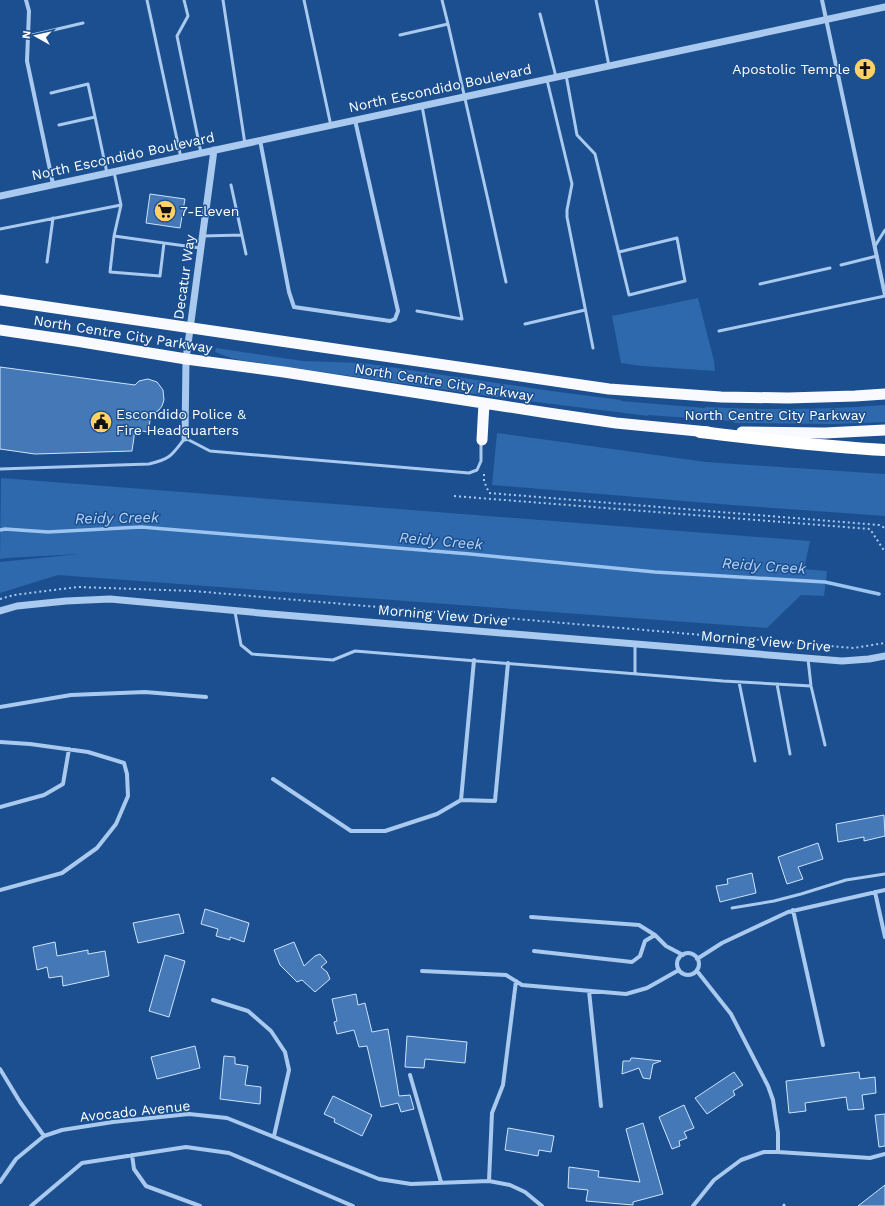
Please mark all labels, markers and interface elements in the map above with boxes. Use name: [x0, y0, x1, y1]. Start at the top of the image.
north arrow: [16, 16, 56, 56]
text: N: [20, 30, 34, 40]
church icon: Apostolic Temple: [852, 56, 878, 82]
street label: North Escondido Boulevard: [347, 61, 533, 115]
place label: Apostolic Temple: [732, 61, 850, 77]
street label: North Escondido Boulevard: [30, 129, 216, 183]
supermarket icon: 7-Eleven: [152, 198, 178, 224]
place label: 7-Eleven: [180, 203, 239, 219]
street label: Decatur Way: [170, 233, 198, 321]
street label: North Centre City Parkway: [32, 312, 214, 356]
street label: North Centre City Parkway: [353, 360, 535, 404]
place label: Escondido Police & Fire Headquarters: [116, 406, 246, 438]
street label: North Centre City Parkway: [685, 407, 866, 423]
public building icon: Escondido Police & Fire Headquarters: [88, 409, 114, 435]
water label: Reidy Creek: [75, 508, 160, 528]
water label: Reidy Creek: [398, 528, 485, 554]
water label: Reidy Creek: [721, 554, 807, 578]
street label: Morning View Drive: [377, 601, 509, 629]
street label: Morning View Drive: [700, 627, 832, 655]
street label: Avocado Avenue: [79, 1097, 191, 1125]

